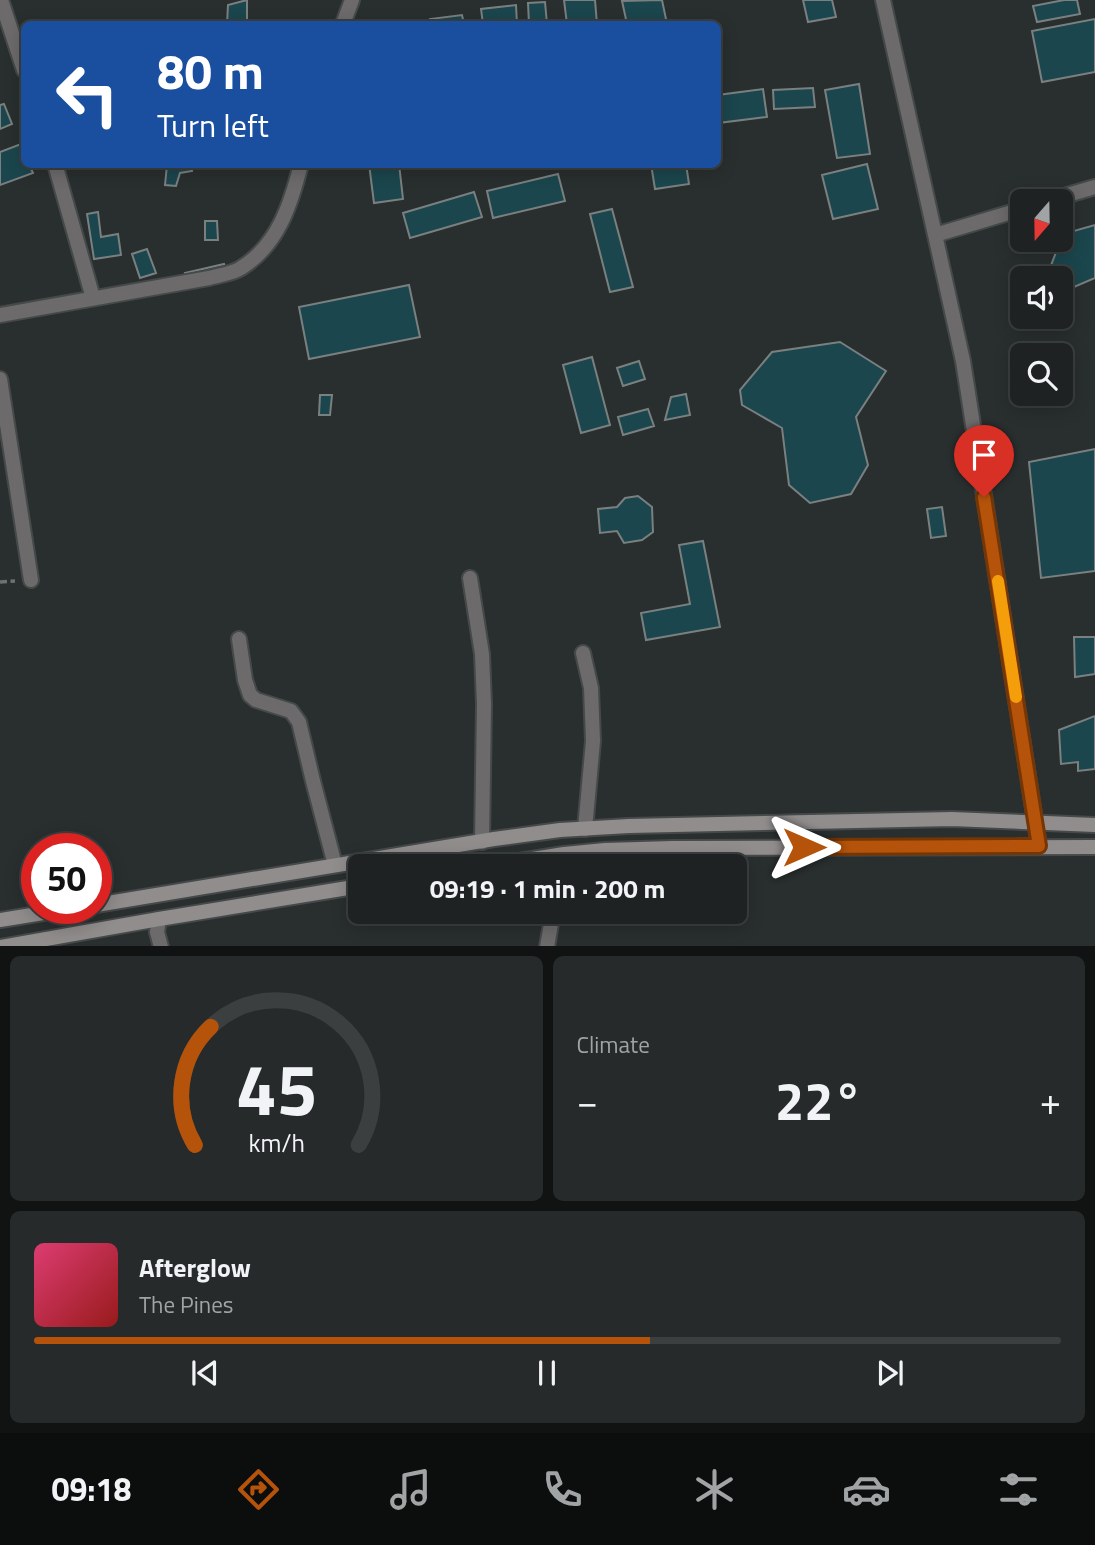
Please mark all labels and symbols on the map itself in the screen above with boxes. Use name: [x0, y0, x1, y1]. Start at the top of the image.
north arrow: [1010, 189, 1073, 252]
pin: [954, 425, 1014, 497]
position arrow: [767, 810, 841, 884]
speed limit sign: 50: [21, 833, 112, 924]

